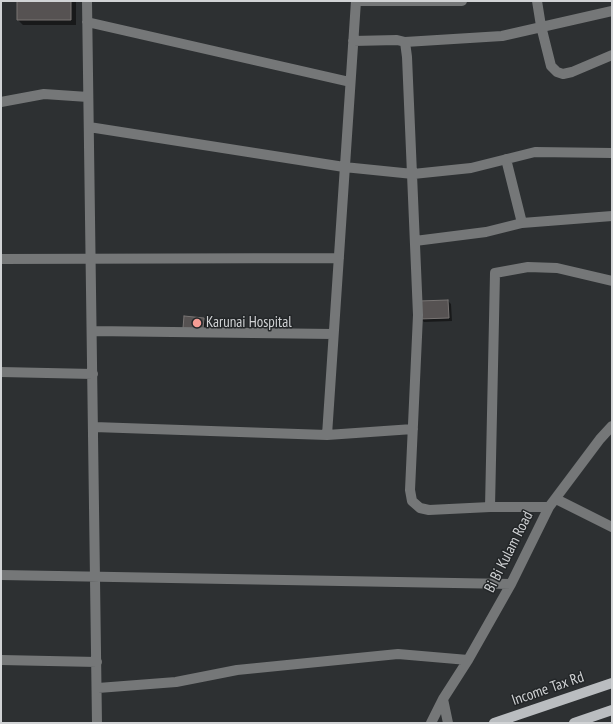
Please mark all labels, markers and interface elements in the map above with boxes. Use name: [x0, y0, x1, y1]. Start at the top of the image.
place label: Karunai Hospital: [206, 314, 292, 332]
marker: Karunai Hospital: [191, 317, 203, 329]
street label: Bi Bi Kulam Road: [481, 508, 537, 596]
street label: Income Tax Rd: [509, 668, 587, 710]

